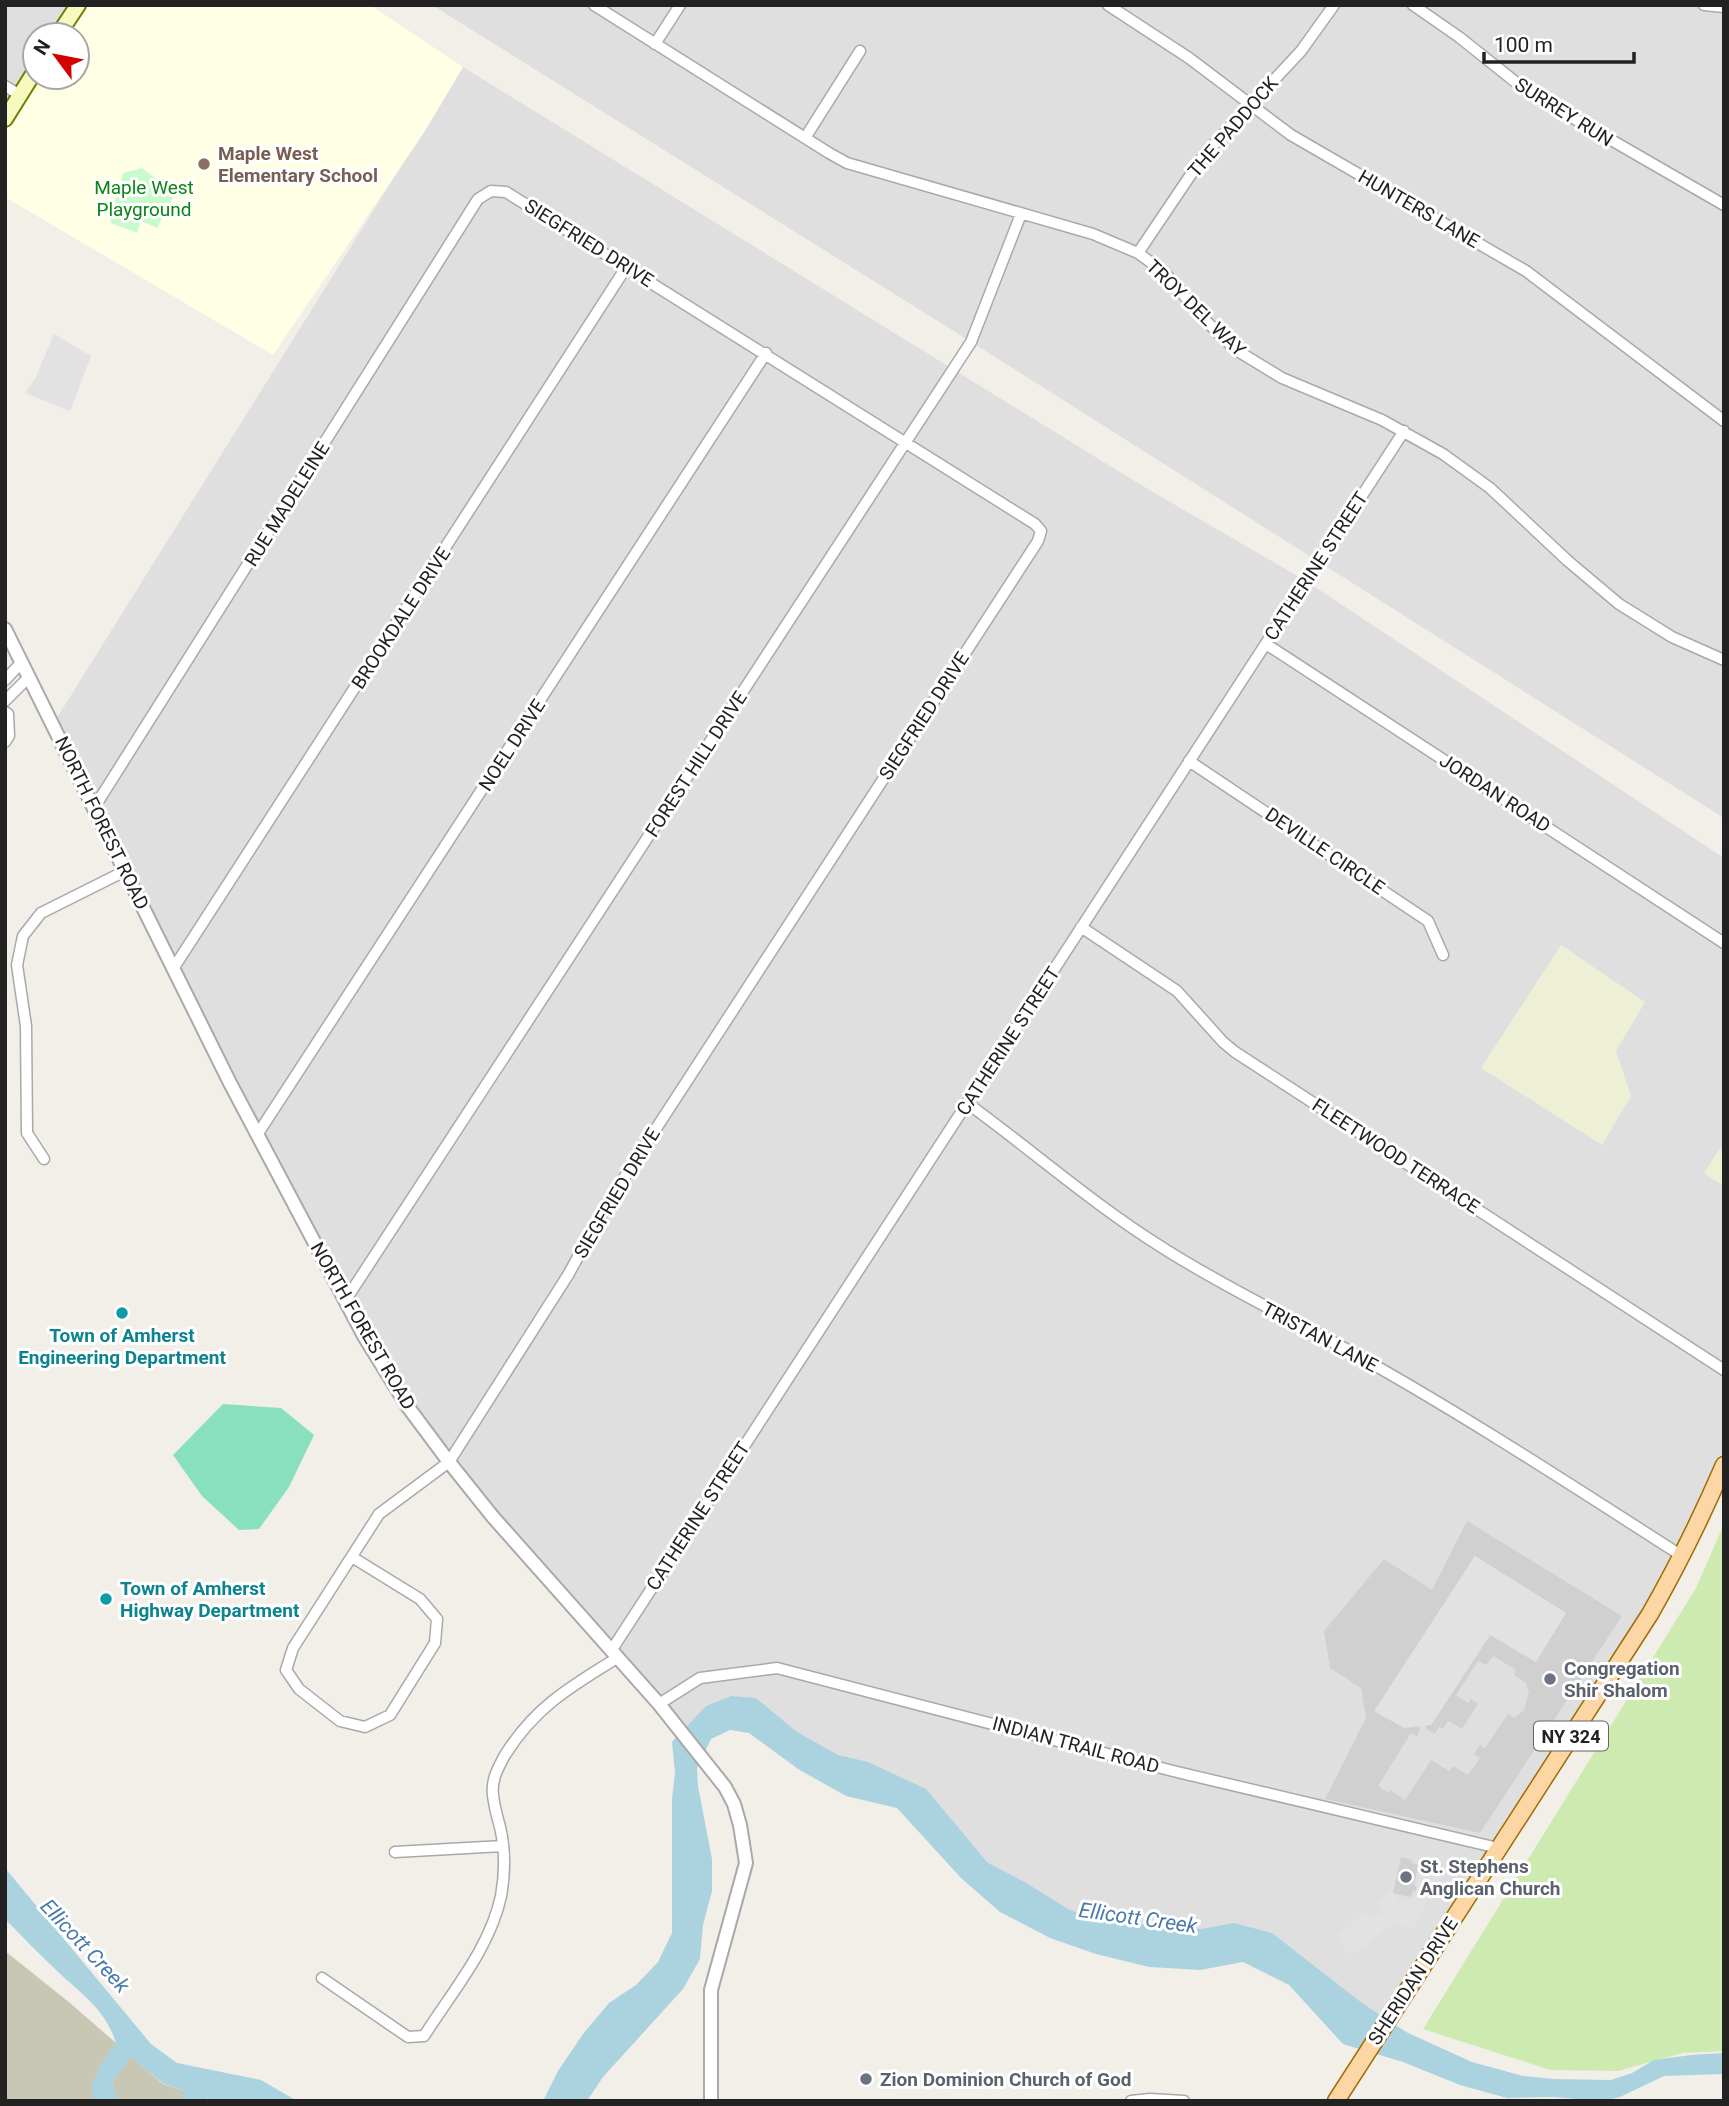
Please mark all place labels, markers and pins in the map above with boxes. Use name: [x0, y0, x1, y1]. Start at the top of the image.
place label: Maple West Elementary School: [218, 142, 378, 187]
marker: Maple West Elementary School: [196, 156, 212, 172]
marker: Town of Amherst Engineering Department: [114, 1305, 130, 1321]
place label: Town of Amherst Engineering Department: [18, 1324, 226, 1369]
place label: Town of Amherst Highway Department: [120, 1577, 300, 1622]
marker: Town of Amherst Highway Department: [98, 1591, 114, 1607]
place label: Congregation Shir Shalom: [1564, 1657, 1680, 1702]
marker: Congregation Shir Shalom: [1542, 1671, 1558, 1687]
place label: St. Stephens Anglican Church: [1420, 1855, 1561, 1900]
marker: St. Stephens Anglican Church: [1398, 1869, 1414, 1885]
place label: Zion Dominion Church of God: [880, 2068, 1131, 2091]
marker: Zion Dominion Church of God: [858, 2071, 874, 2087]

